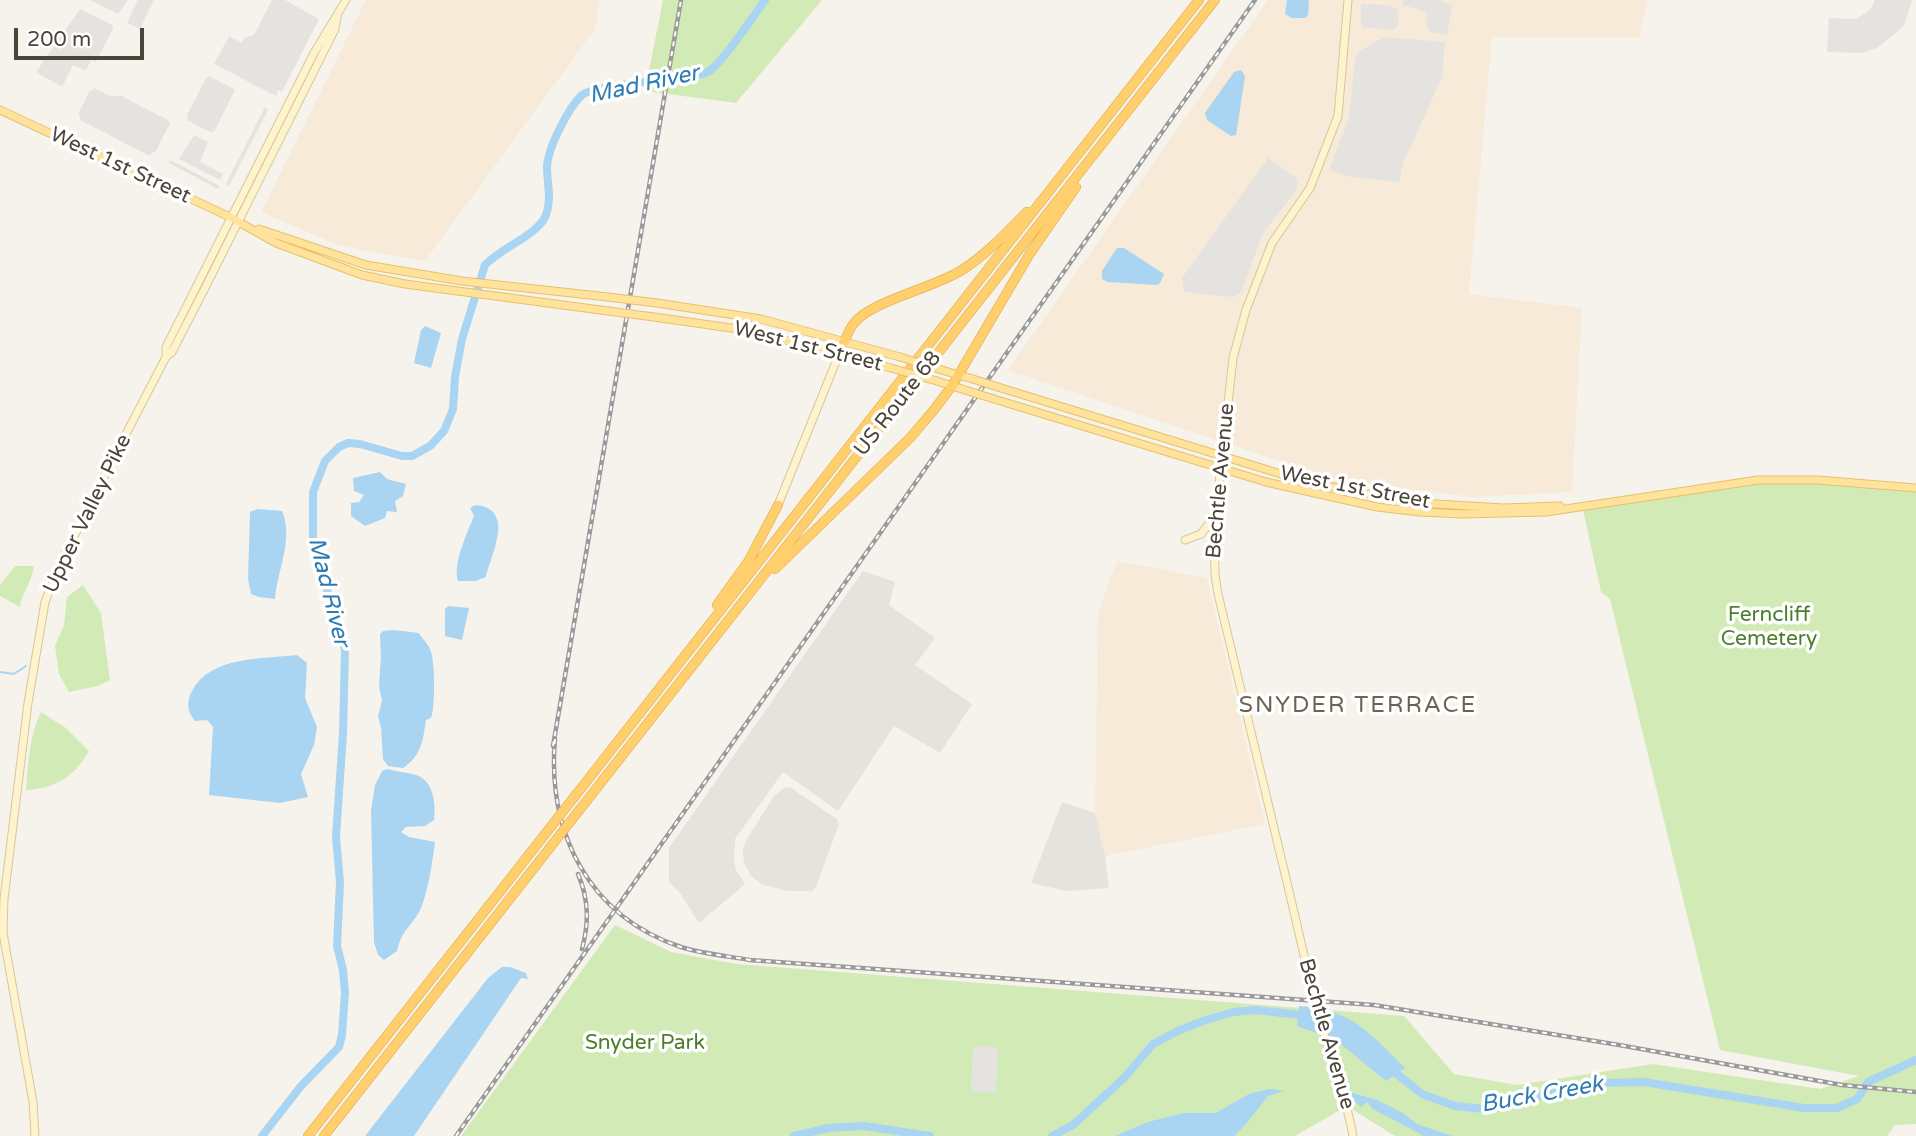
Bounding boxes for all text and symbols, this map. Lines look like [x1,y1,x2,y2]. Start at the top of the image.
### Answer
scale bar [18,14,147,58]
text: 200 m [27,27,91,52]
water label: Mad River [587,60,701,110]
street label: West 1st Street [46,122,194,210]
street label: West 1st Street [731,316,885,378]
street label: US Route 68 [849,346,947,462]
street label: Bechtle Avenue [1202,402,1240,560]
street label: Upper Valley Pike [39,430,137,598]
street label: West 1st Street [1278,461,1432,515]
water label: Mad River [301,535,355,649]
park label: Ferncliff Cemetery [1721,602,1817,652]
district label: SNYDER TERRACE [1240,692,1476,720]
street label: Bechtle Avenue [1292,956,1360,1112]
park label: Snyder Park [585,1030,705,1056]
water label: Buck Creek [1479,1071,1605,1119]

